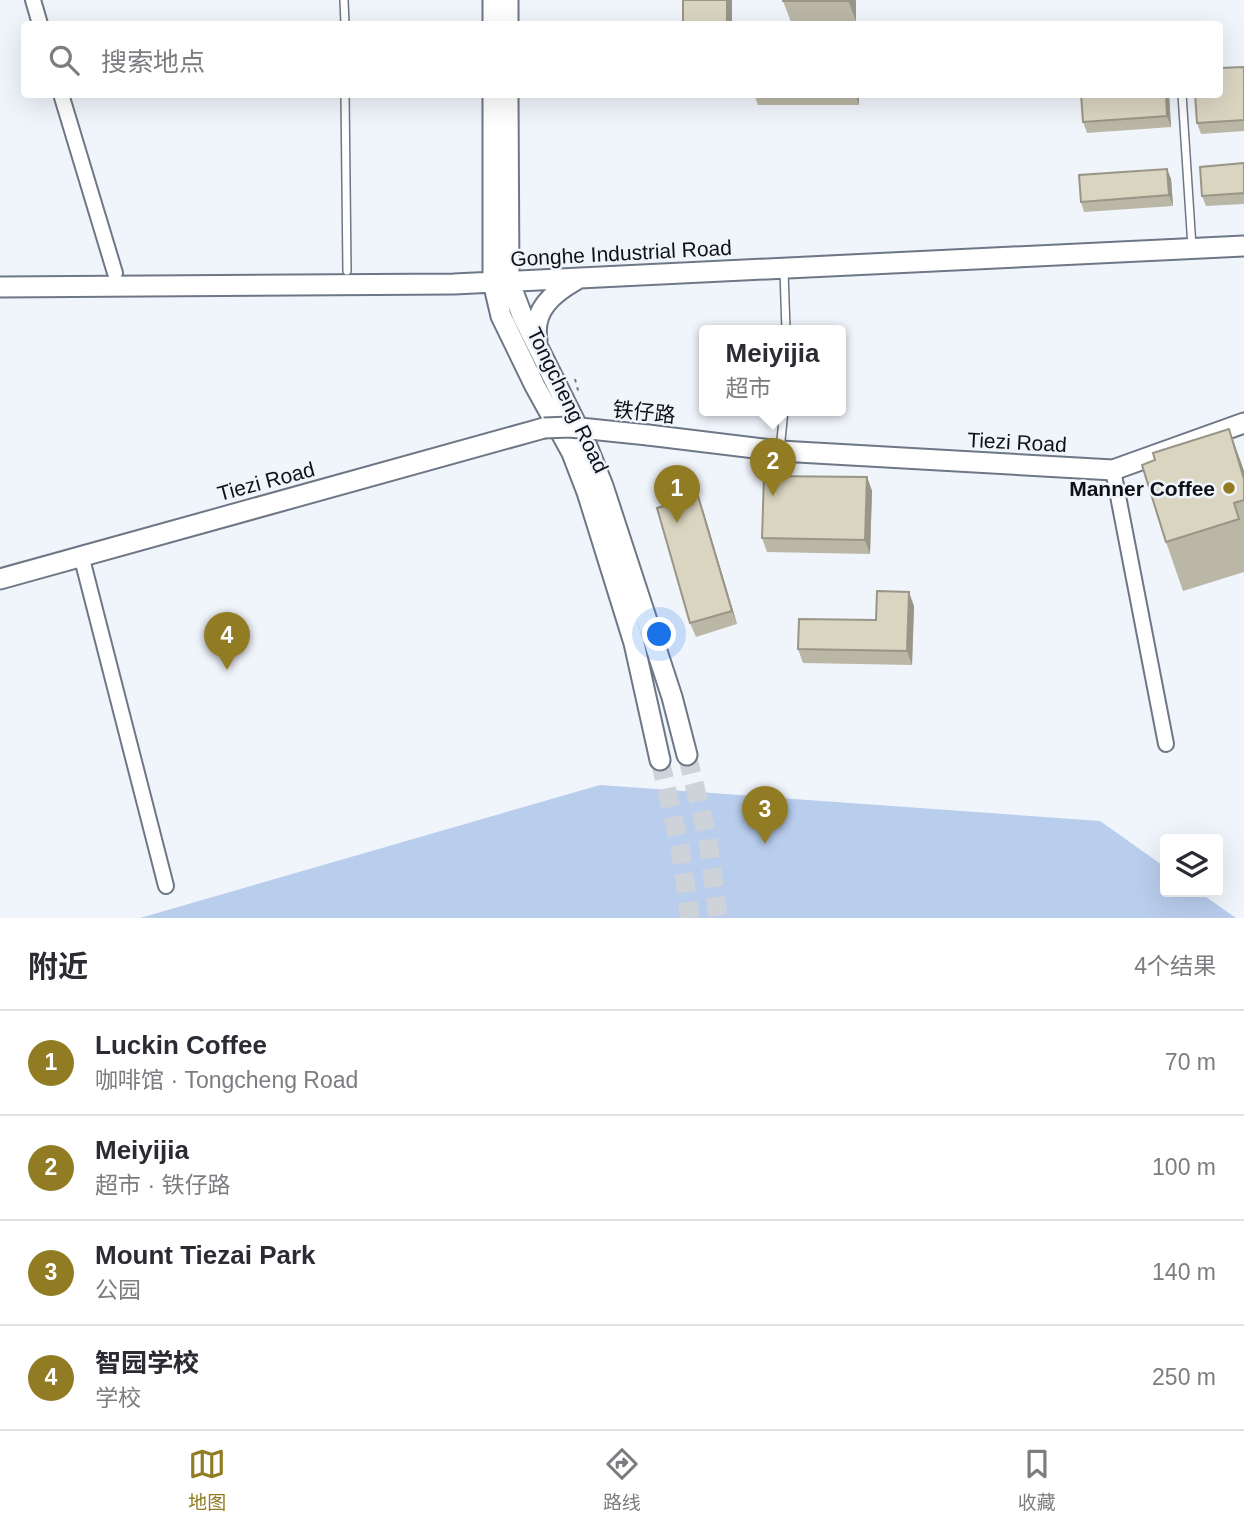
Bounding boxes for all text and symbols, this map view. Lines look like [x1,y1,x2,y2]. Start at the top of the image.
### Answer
search box [21,21,1223,98]
icon: search [45,41,83,79]
text: 搜索地点 [101,47,205,77]
street label: Gonghe Industrial Road [510,236,732,270]
street label: Tongcheng Road [523,324,613,476]
popup [699,325,846,416]
text: Meiyijia [726,338,819,368]
text: 超市 [726,375,772,401]
street label: 铁仔路 [611,397,677,427]
street label: Tiezi Road [967,428,1067,456]
pin: 2 [750,438,796,496]
street label: Tiezi Road [215,457,317,505]
pin: 1 [654,465,700,523]
place label: Manner Coffee [1069,477,1215,500]
marker: Manner Coffee [1221,480,1237,496]
pin: 4 [204,612,250,670]
your location [642,617,676,651]
pin: 3 [742,786,788,844]
map controls [1160,834,1223,897]
button: layers [1160,834,1223,897]
text: 附近 [28,950,88,983]
text: 4个结果 [1134,953,1216,979]
text: Luckin Coffee [95,1030,267,1060]
text: 1 [45,1049,57,1075]
text: 70 m [1165,1049,1216,1075]
text: 咖啡馆 · Tongcheng Road [95,1067,358,1093]
text: Meiyijia [95,1135,189,1165]
text: 2 [45,1154,57,1180]
text: 100 m [1152,1154,1216,1180]
text: 超市 · 铁仔路 [95,1172,230,1198]
text: Mount Tiezai Park [95,1240,316,1270]
text: 3 [45,1259,57,1285]
text: 140 m [1152,1259,1216,1285]
text: 公园 [95,1277,141,1303]
text: 智园学校 [95,1348,199,1378]
text: 4 [45,1364,57,1390]
text: 250 m [1152,1364,1216,1390]
text: 学校 [95,1385,141,1411]
tab: 地图 [188,1445,226,1514]
tab: 路线 [603,1445,641,1514]
tab: 收藏 [1018,1445,1056,1514]

